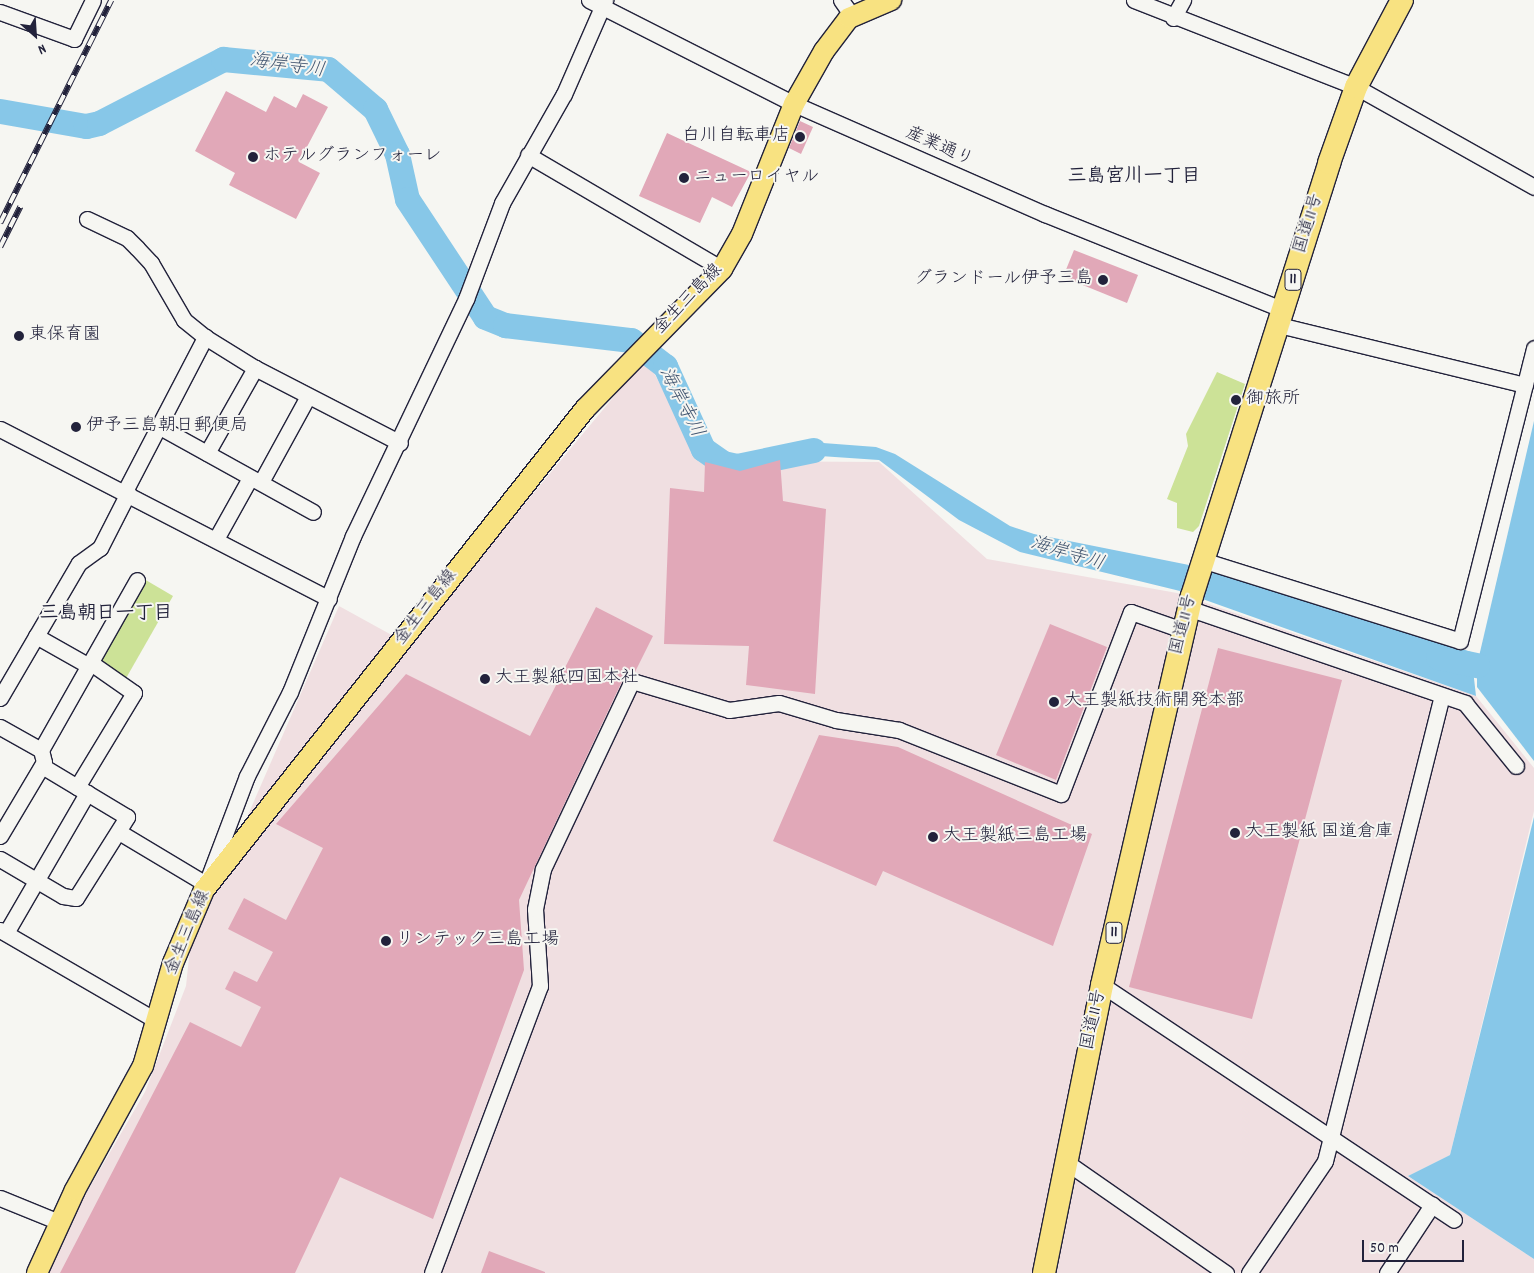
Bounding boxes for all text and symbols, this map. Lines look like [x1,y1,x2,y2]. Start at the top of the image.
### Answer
north arrow [10,10,60,60]
text: N [34,38,49,59]
water label: 海岸寺川 [248,50,326,84]
street label: 産業通り [902,123,976,173]
place label: 白川自転車店 [682,126,790,148]
marker: 白川自転車店 [794,131,806,143]
place label: ホテルグランフォーレ [263,146,443,168]
marker: ホテルグランフォーレ [247,151,259,163]
place label: ニューロイヤル [694,167,820,189]
district label: 三島宮川一丁目 [1068,167,1200,189]
marker: ニューロイヤル [678,172,690,184]
street label: 国道11号 [1291,191,1329,257]
street label: 金生三島線 [650,260,728,340]
road number: 11 [1284,266,1302,294]
place label: グランドール伊予三島 [913,269,1093,291]
marker: グランドール伊予三島 [1097,274,1109,286]
place label: 東保育園 [29,325,101,347]
marker: 東保育園 [13,330,25,342]
water label: 海岸寺川 [653,364,707,442]
place label: 御旅所 [1246,389,1300,411]
marker: 御旅所 [1230,394,1242,406]
place label: 伊予三島朝日郵便局 [86,416,248,438]
marker: 伊予三島朝日郵便局 [70,421,82,433]
water label: 海岸寺川 [1027,533,1107,577]
street label: 金生三島線 [391,566,463,650]
street label: 国道11号 [1167,592,1203,658]
district label: 三島朝日一丁目 [40,604,172,626]
place label: 大王製紙四国本社 [495,668,639,690]
marker: 大王製紙四国本社 [479,673,491,685]
place label: 大王製紙技術開発本部 [1064,691,1244,713]
marker: 大王製紙技術開発本部 [1048,696,1060,708]
place label: 大王製紙 国道倉庫 [1245,822,1393,844]
place label: 大王製紙三島工場 [943,826,1087,848]
marker: 大王製紙 国道倉庫 [1229,827,1241,839]
marker: 大王製紙三島工場 [927,831,939,843]
street label: 金生三島線 [161,887,217,979]
road number: 11 [1105,920,1123,946]
place label: リンテック三島工場 [396,930,558,952]
marker: リンテック三島工場 [380,935,392,947]
street label: 国道11号 [1078,987,1112,1053]
scale bar [1364,1230,1466,1262]
text: 50 m [1370,1238,1399,1260]

